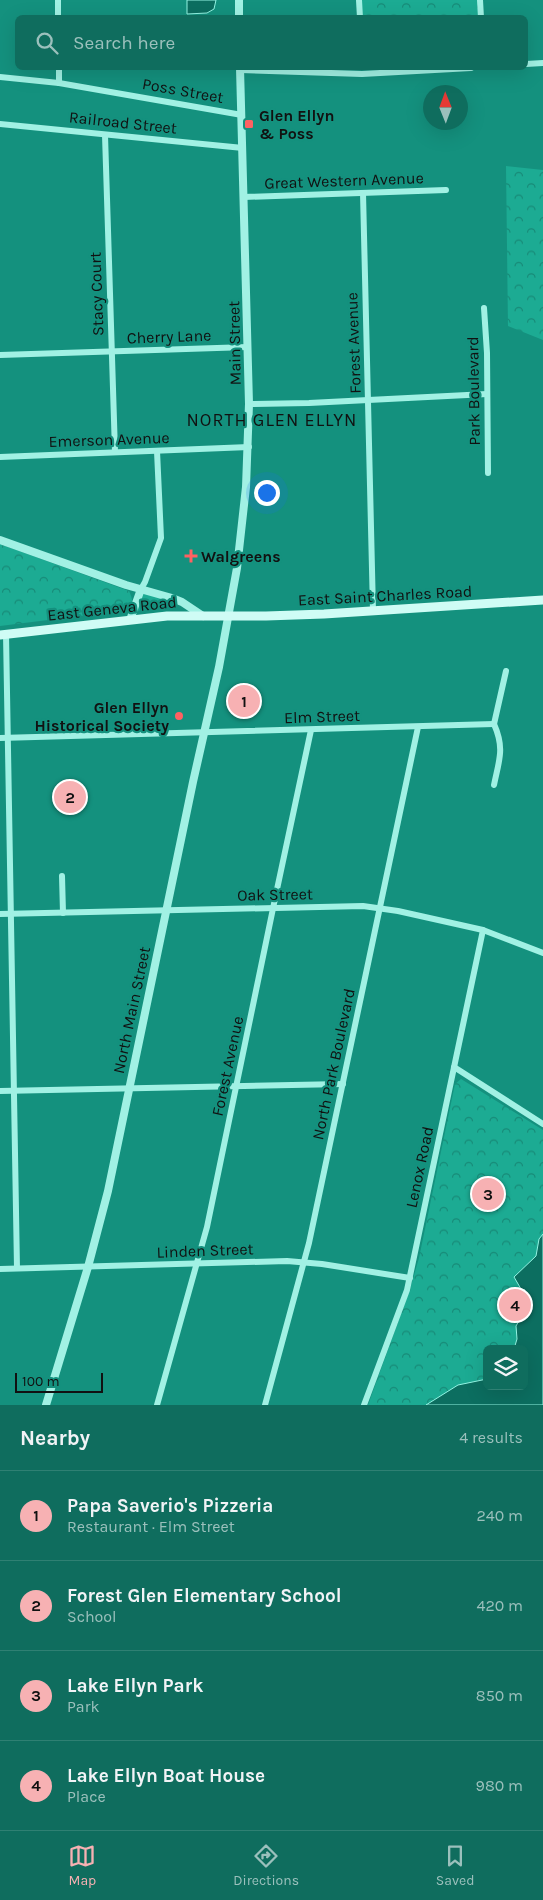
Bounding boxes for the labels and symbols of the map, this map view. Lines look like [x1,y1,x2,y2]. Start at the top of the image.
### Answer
street label: Poss Street [141,74,225,107]
north arrow [423,85,468,130]
place label: Glen Ellyn & Poss [259,106,334,143]
street label: Railroad Street [68,107,178,138]
marker: Glen Ellyn & Poss [243,118,255,130]
street label: Great Western Avenue [264,168,424,193]
street label: Stacy Court [86,252,107,336]
street label: Forest Avenue [342,292,365,394]
street label: Main Street [224,301,245,385]
street label: Cherry Lane [126,326,212,347]
street label: Park Boulevard [463,336,484,446]
district label: NORTH GLEN ELLYN [187,409,357,431]
street label: Emerson Avenue [48,428,170,451]
your location [254,480,280,506]
place label: Walgreens [201,547,281,566]
marker: Walgreens [185,550,197,562]
street label: East Saint Charles Road [297,581,473,610]
street label: East Geneva Road [46,592,178,625]
pin: 1 [228,682,260,720]
place label: Glen Ellyn Historical Society [35,698,169,735]
street label: Elm Street [284,706,360,727]
marker: Glen Ellyn Historical Society [173,710,185,722]
pin: 2 [54,778,86,816]
street label: Oak Street [237,884,313,905]
street label: North Main Street [109,945,154,1075]
street label: North Park Boulevard [308,987,359,1142]
street label: Forest Avenue [208,1014,247,1118]
street label: Lenox Road [402,1125,437,1210]
pin: 3 [472,1175,504,1213]
street label: Linden Street [156,1239,254,1262]
pin: 4 [499,1286,531,1324]
scale bar [15,1370,102,1393]

